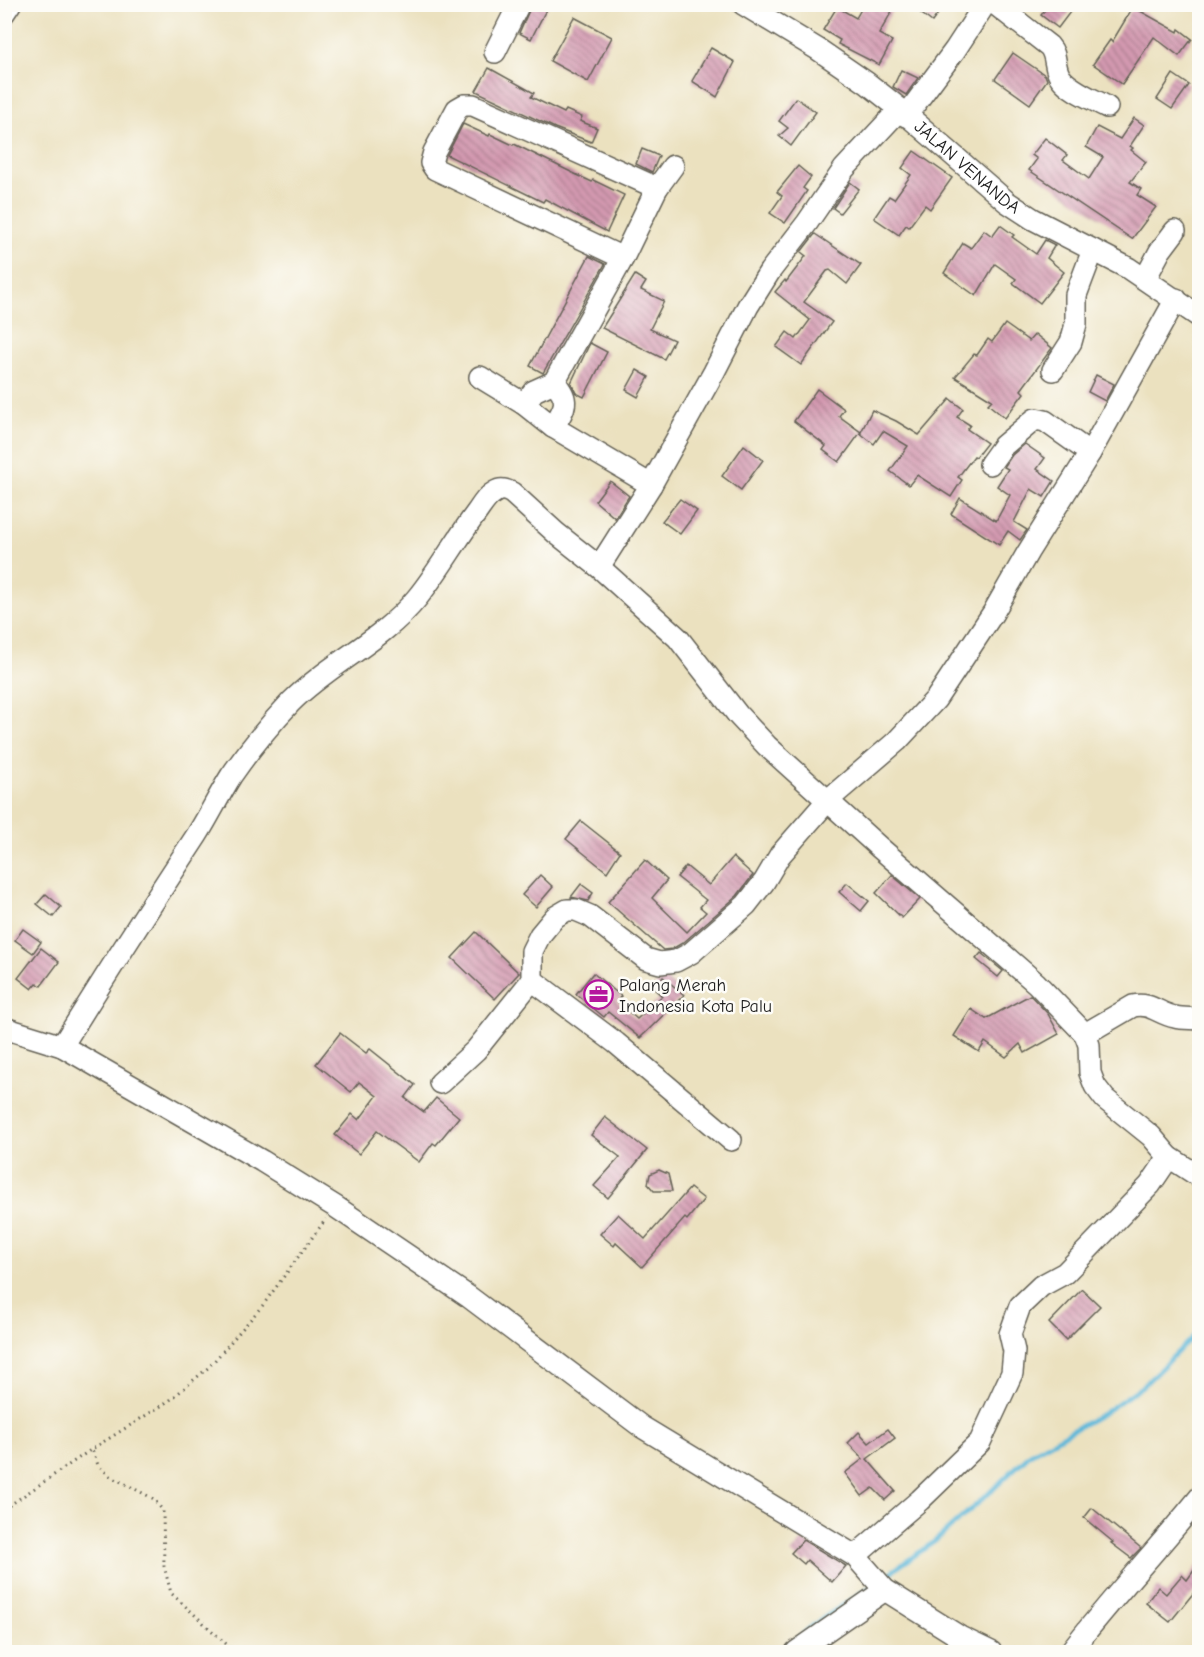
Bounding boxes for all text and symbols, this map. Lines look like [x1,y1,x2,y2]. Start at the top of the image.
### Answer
street label: JALAN VENANDA [910,116,1024,219]
place label: Palang Merah Indonesia Kota Palu [619,975,772,1017]
office icon: Palang Merah Indonesia Kota Palu [582,979,614,1011]

